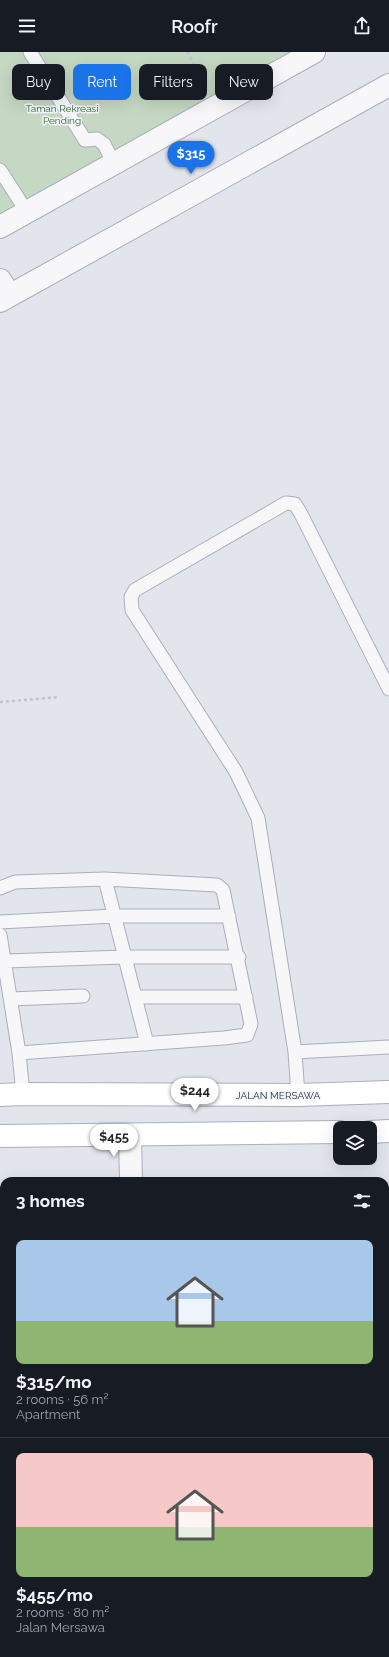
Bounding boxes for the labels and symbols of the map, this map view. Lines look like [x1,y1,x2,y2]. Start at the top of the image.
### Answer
park label: Taman Rekreasi Pending [26,103,98,126]
pin: $315 [167,141,215,175]
pin: $244 [171,1078,219,1112]
street label: JALAN MERSAWA [236,1090,320,1101]
pin: $455 [90,1124,138,1158]

